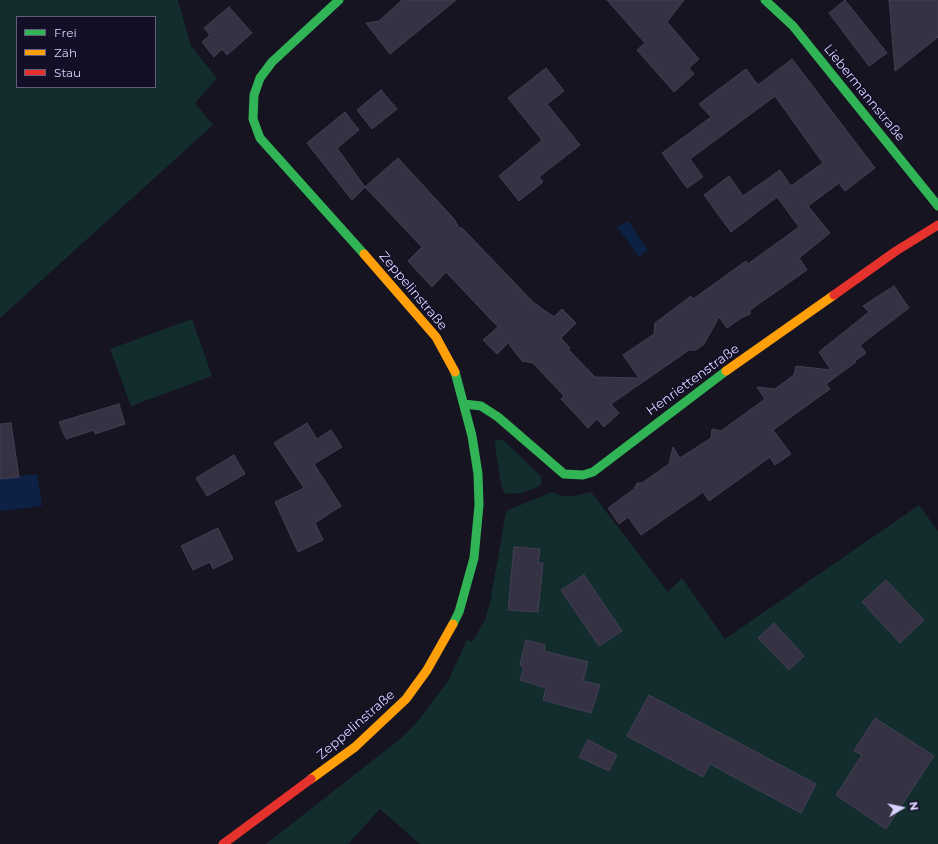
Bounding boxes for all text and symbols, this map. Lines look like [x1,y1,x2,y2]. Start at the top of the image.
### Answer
legend [16,16,156,88]
text: Frei [54,25,77,40]
street label: Liebermannstraße [820,41,908,145]
text: Zäh [54,45,77,60]
text: Stau [54,65,81,80]
street label: Zeppelinstraße [376,248,450,334]
street label: Henriettenstraße [644,341,742,419]
street label: Zeppelinstraße [314,687,398,763]
north arrow [882,788,922,828]
text: N [906,801,921,812]

